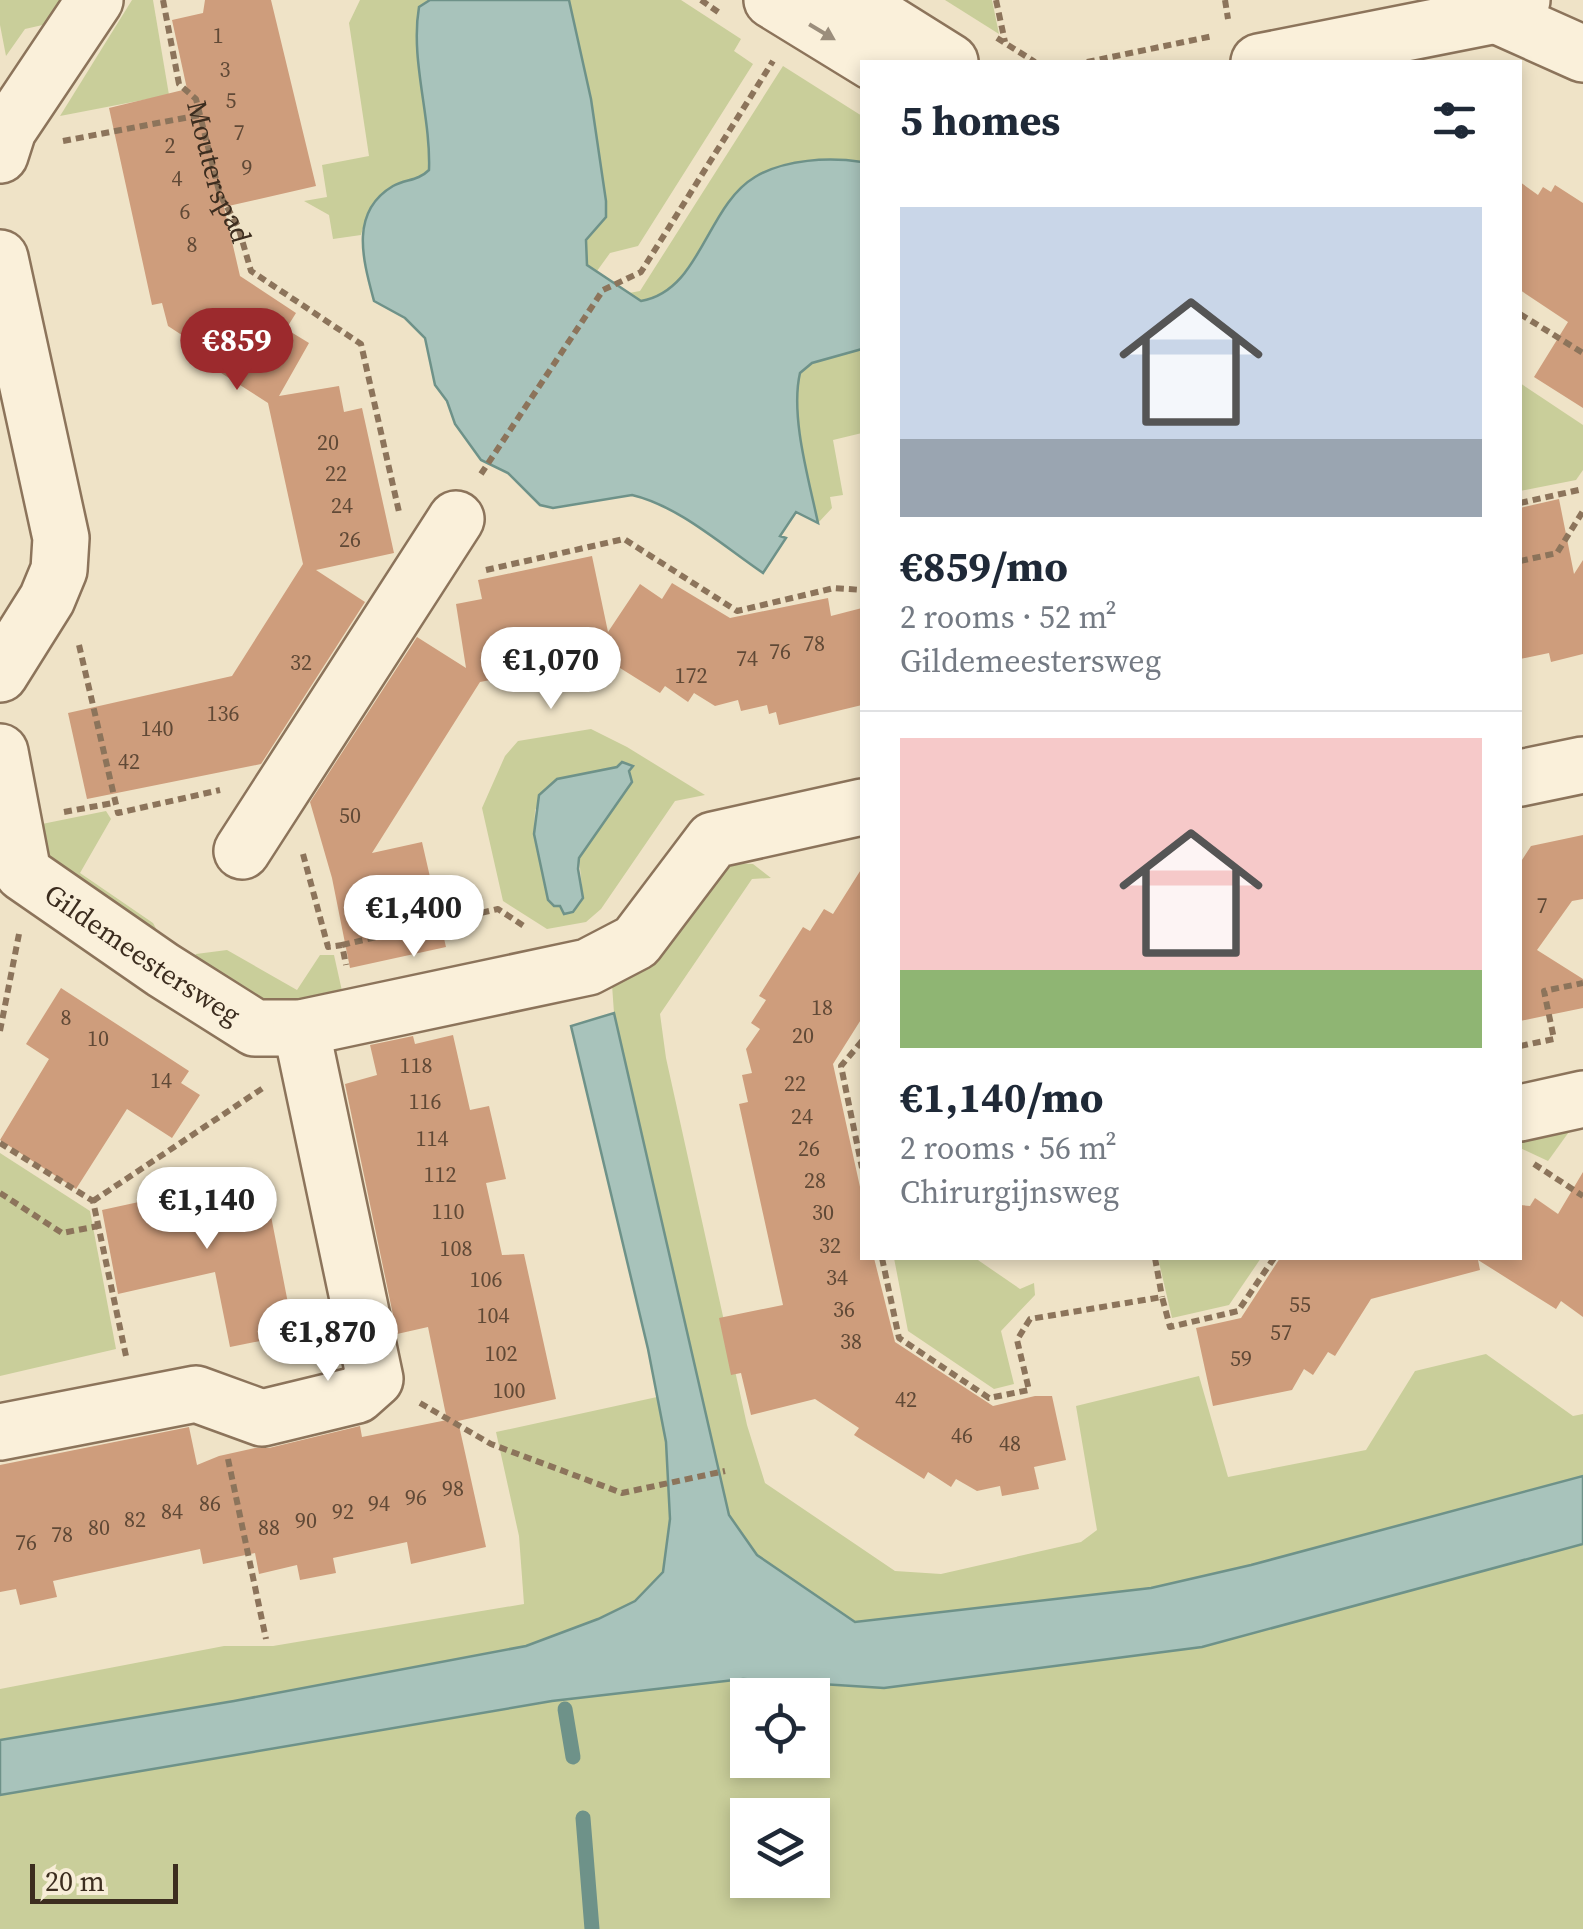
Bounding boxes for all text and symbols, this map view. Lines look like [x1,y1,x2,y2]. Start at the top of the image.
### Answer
house number: 1 [212,20,224,50]
one-way arrow [808,23,836,40]
house number: 3 [219,54,231,84]
house number: 5 [225,85,237,115]
text: 5 homes [900,91,1060,149]
icon: filters [1427,93,1482,148]
street label: Mouterspad [178,96,261,247]
house number: 7 [233,117,245,147]
house number: 2 [164,130,176,160]
house number: 9 [241,152,253,182]
house number: 4 [171,163,183,193]
house number: 6 [179,196,191,226]
house number: 8 [186,229,198,259]
icon: home [1101,272,1281,452]
pin: €859 [178,308,296,393]
text: €859 [202,318,272,362]
house number: 20 [317,427,339,457]
house number: 22 [325,458,347,488]
house number: 24 [331,490,353,520]
house number: 26 [339,524,361,554]
text: €859/mo [900,537,1068,595]
text: 2 rooms · 52 m² [900,595,1117,639]
pin: €1,070 [470,627,632,712]
house number: 78 [803,628,825,658]
house number: 76 [769,636,791,666]
text: €1,070 [503,637,599,681]
text: Gildemeestersweg [900,639,1161,683]
house number: 74 [736,643,758,673]
house number: 32 [290,647,312,677]
house number: 172 [674,660,708,690]
house number: 136 [206,698,240,728]
house number: 140 [140,713,174,743]
house number: 42 [118,746,140,776]
house number: 50 [339,800,361,830]
icon: home [1101,803,1281,983]
street label: Gildemeestersweg [37,875,248,1033]
pin: €1,400 [333,875,495,960]
text: €1,400 [366,885,462,929]
house number: 7 [1536,890,1548,920]
house number: 18 [811,992,833,1022]
house number: 8 [60,1002,72,1032]
house number: 20 [792,1020,814,1050]
house number: 10 [87,1023,109,1053]
house number: 118 [399,1050,433,1080]
house number: 14 [150,1065,172,1095]
house number: 22 [784,1068,806,1098]
text: €1,140/mo [900,1068,1103,1126]
house number: 116 [408,1086,442,1116]
house number: 24 [791,1101,813,1131]
house number: 114 [415,1123,449,1153]
text: 2 rooms · 56 m² [900,1126,1117,1170]
house number: 26 [798,1133,820,1163]
house number: 112 [423,1159,457,1189]
house number: 28 [804,1165,826,1195]
pin: €1,140 [126,1167,288,1252]
text: Chirurgijnsweg [900,1170,1119,1214]
text: €1,140 [159,1177,255,1221]
house number: 110 [431,1196,465,1226]
house number: 30 [812,1197,834,1227]
house number: 32 [819,1230,841,1260]
house number: 108 [439,1233,473,1263]
house number: 34 [826,1262,848,1292]
house number: 106 [469,1264,503,1294]
house number: 55 [1289,1289,1311,1319]
house number: 36 [833,1294,855,1324]
pin: €1,870 [247,1299,409,1384]
house number: 104 [476,1300,510,1330]
text: €1,870 [280,1309,376,1353]
house number: 57 [1270,1317,1292,1347]
house number: 38 [840,1326,862,1356]
house number: 102 [484,1338,518,1368]
house number: 59 [1230,1343,1252,1373]
house number: 100 [492,1375,526,1405]
house number: 42 [895,1384,917,1414]
house number: 46 [951,1420,973,1450]
house number: 48 [999,1428,1021,1458]
house number: 98 [442,1473,464,1503]
house number: 96 [405,1482,427,1512]
house number: 86 [199,1488,221,1518]
house number: 94 [368,1488,390,1518]
house number: 84 [161,1496,183,1526]
house number: 92 [332,1496,354,1526]
house number: 82 [124,1504,146,1534]
house number: 90 [295,1505,317,1535]
house number: 80 [88,1512,110,1542]
house number: 88 [258,1512,280,1542]
house number: 78 [51,1519,73,1549]
house number: 76 [15,1527,37,1557]
map controls [730,1678,830,1898]
button: locate [730,1678,830,1778]
button: layers [730,1798,830,1898]
scale bar [30,1859,178,1904]
text: 20 m [45,1862,105,1900]

